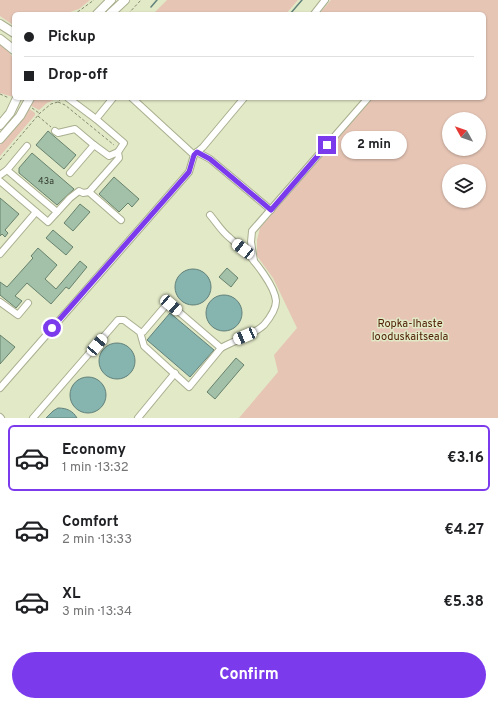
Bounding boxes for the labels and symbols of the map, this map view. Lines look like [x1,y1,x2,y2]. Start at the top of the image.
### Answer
north arrow [442,112,486,156]
callout: 2 min [341,131,407,159]
route end [318,136,336,154]
house number: 43a [38,176,54,187]
car [230,237,256,261]
car [158,293,184,317]
park label: Ropka-Ihaste looduskaitseala [372,317,449,344]
route start [43,319,61,337]
car [232,326,258,346]
car [85,332,109,358]

